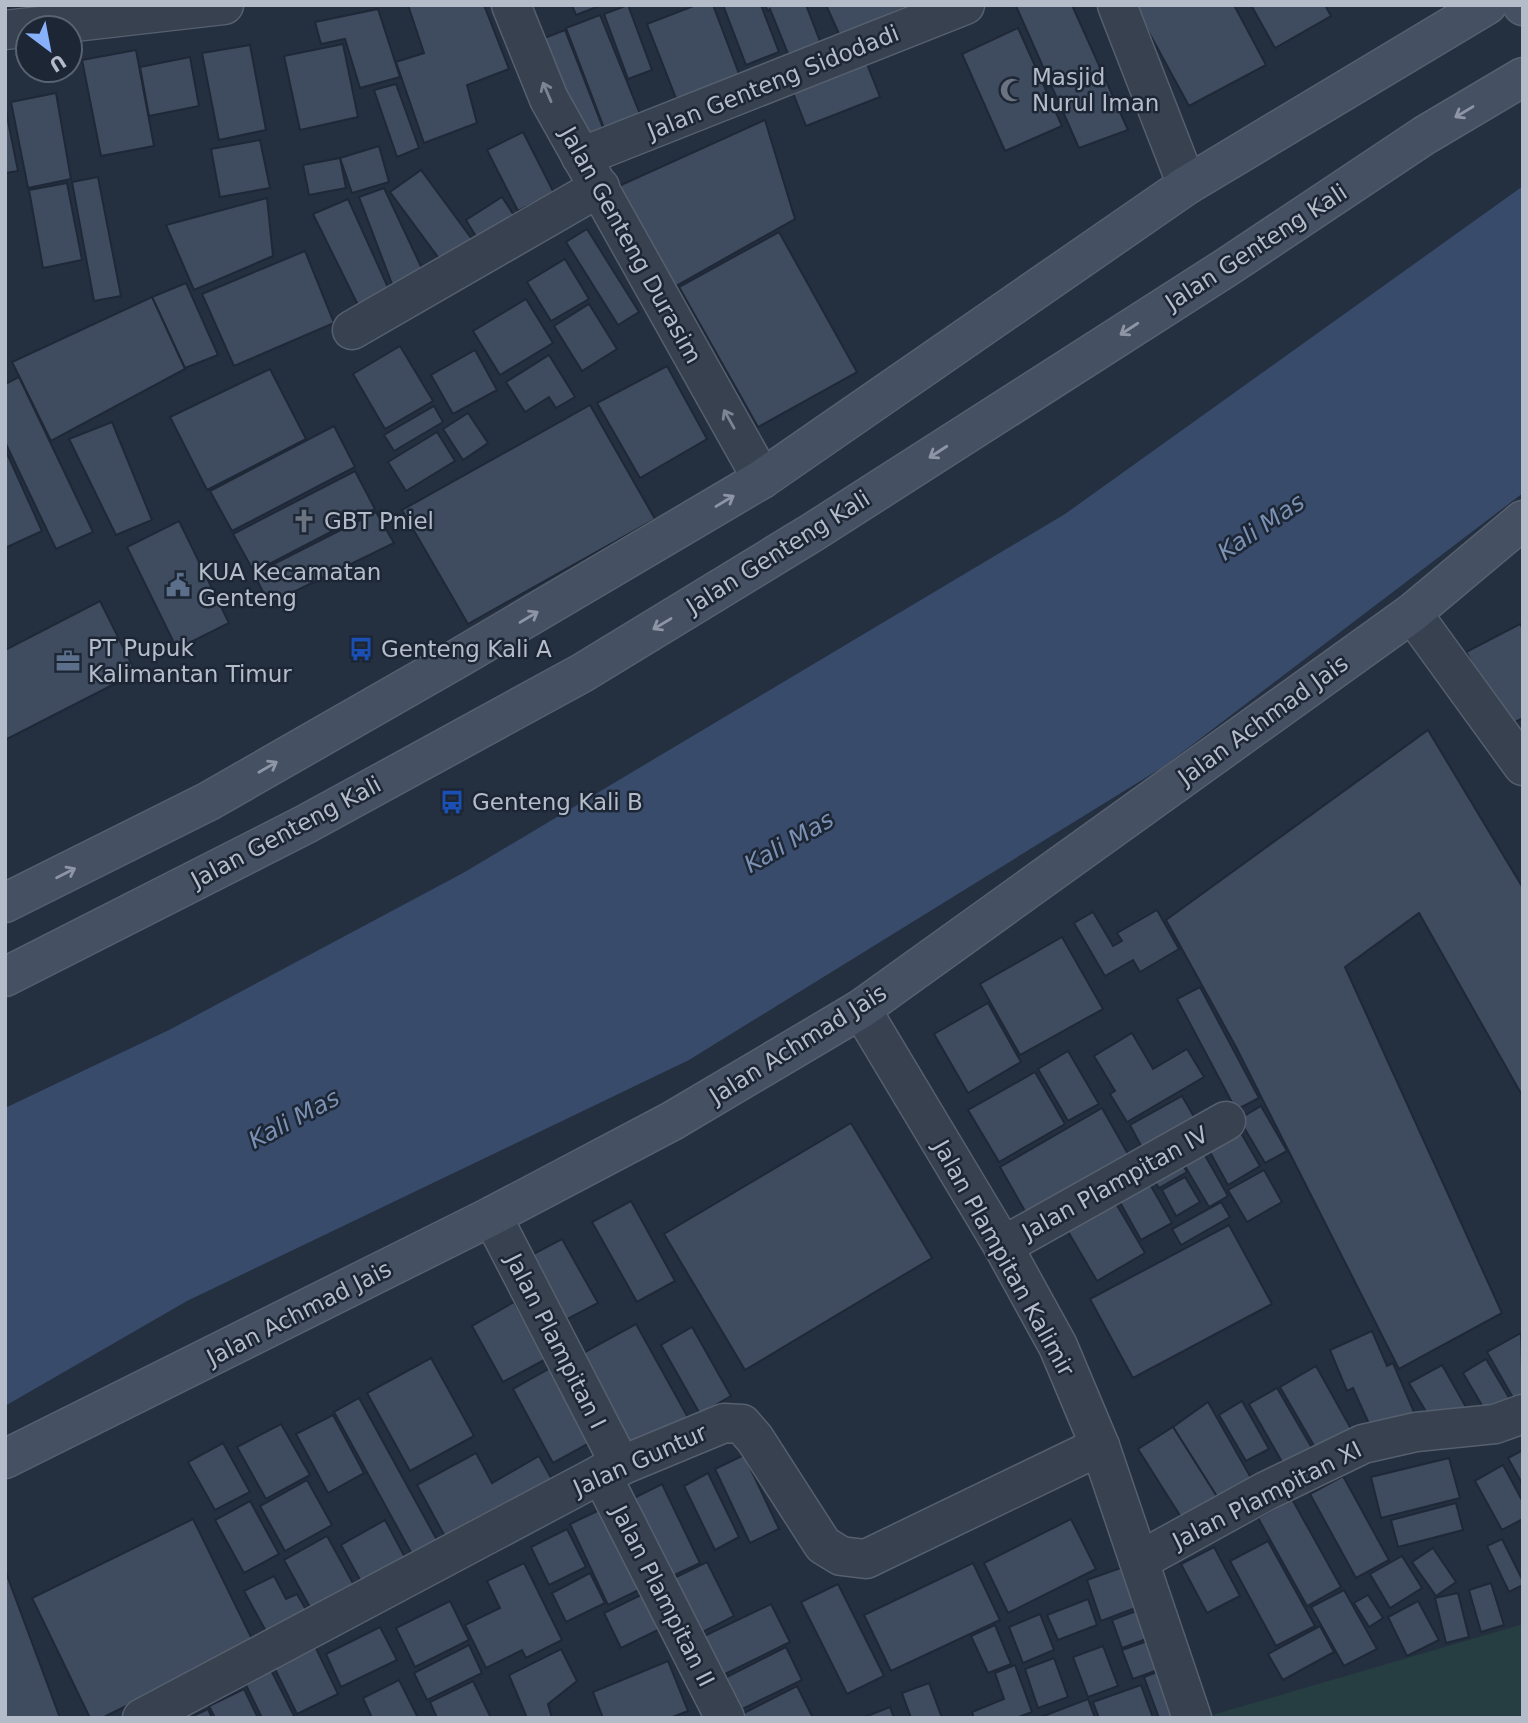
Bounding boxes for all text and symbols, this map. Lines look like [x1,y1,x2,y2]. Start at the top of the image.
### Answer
north arrow [14,14,84,84]
street label: Jalan Genteng Sidodadi [642,20,902,145]
text: U [46,50,70,77]
place label: Masjid Nurul Iman [1032,64,1159,116]
mosque icon: Masjid Nurul Iman [998,76,1026,104]
one-way arrow [540,82,553,103]
one-way arrow [1455,105,1475,119]
street label: Jalan Genteng Durasim [554,121,707,368]
street label: Jalan Genteng Kali [1159,179,1352,316]
one-way arrow [1120,323,1140,337]
one-way arrow [722,409,735,430]
one-way arrow [928,445,948,459]
street label: Jalan Genteng Kali [680,485,874,620]
water label: Kali Mas [1212,488,1310,566]
one-way arrow [714,494,734,508]
church icon: GBT Pniel [290,507,318,535]
place label: GBT Pniel [324,508,434,534]
place label: KUA Kecamatan Genteng [198,559,381,611]
public building icon: KUA Kecamatan Genteng [164,571,192,599]
one-way arrow [518,610,538,624]
one-way arrow [652,618,672,632]
place label: PT Pupuk Kalimantan Timur [88,635,292,687]
bus stop icon: Genteng Kali A [347,635,375,663]
place label: Genteng Kali A [381,636,552,662]
office icon: PT Pupuk Kalimantan Timur [54,647,82,675]
street label: Jalan Achmad Jais [1171,650,1353,791]
one-way arrow [257,760,278,773]
street label: Jalan Genteng Kali [185,771,385,894]
bus stop icon: Genteng Kali B [438,788,466,816]
place label: Genteng Kali B [472,789,643,815]
water label: Kali Mas [739,805,839,879]
one-way arrow [55,865,76,879]
street label: Jalan Achmad Jais [703,979,891,1110]
water label: Kali Mas [244,1084,344,1154]
street label: Jalan Plampitan IV [1016,1121,1213,1246]
street label: Jalan Plampitan Kalimir [927,1134,1080,1381]
street label: Jalan Plampitan I [500,1247,611,1433]
street label: Jalan Achmad Jais [201,1255,396,1372]
street label: Jalan Guntur [567,1419,711,1502]
street label: Jalan Plampitan XI [1166,1436,1366,1555]
street label: Jalan Plampitan II [605,1499,720,1691]

